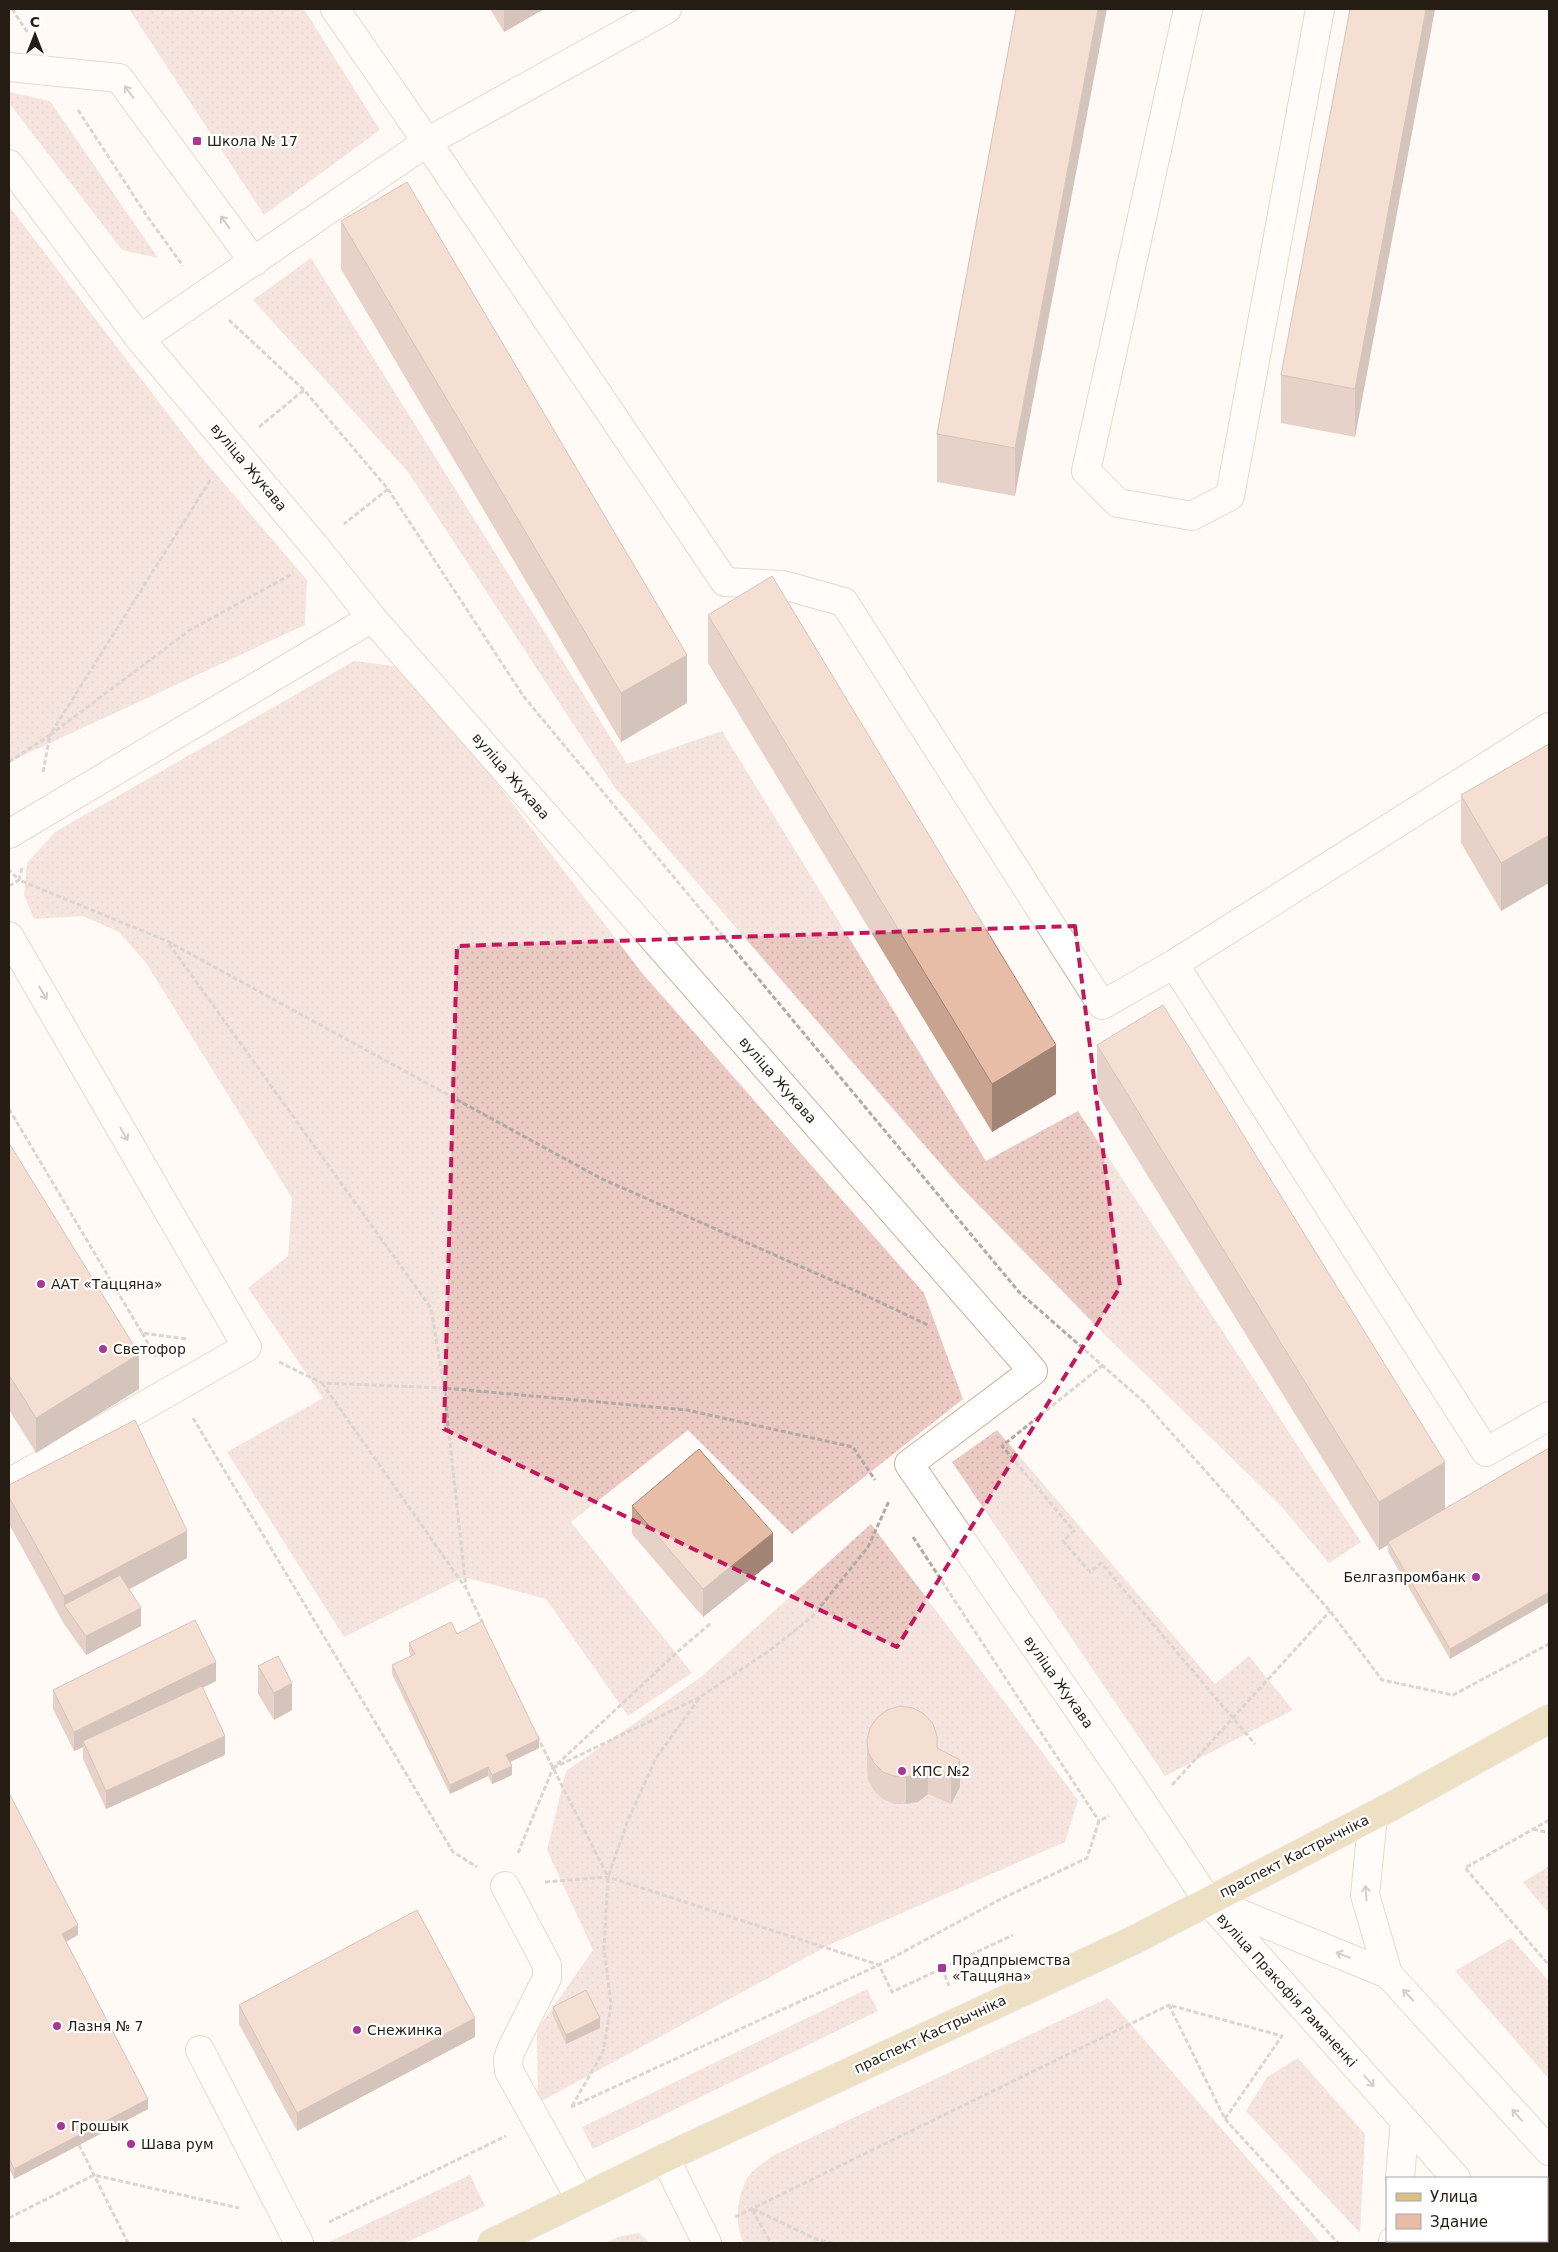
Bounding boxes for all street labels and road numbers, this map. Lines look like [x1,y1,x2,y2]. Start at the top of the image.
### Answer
street label: вуліца Жукава [208,420,290,514]
street label: вуліца Жукава [469,730,553,822]
street label: вуліца Жукава [736,1034,820,1126]
street label: вуліца Жукава [1021,1633,1097,1731]
street label: праспект Кастрычніка [1216,1811,1372,1901]
street label: вуліца Пракофія Раманенкі [1214,1910,1360,2070]
street label: праспект Кастрычніка [851,1992,1009,2076]

